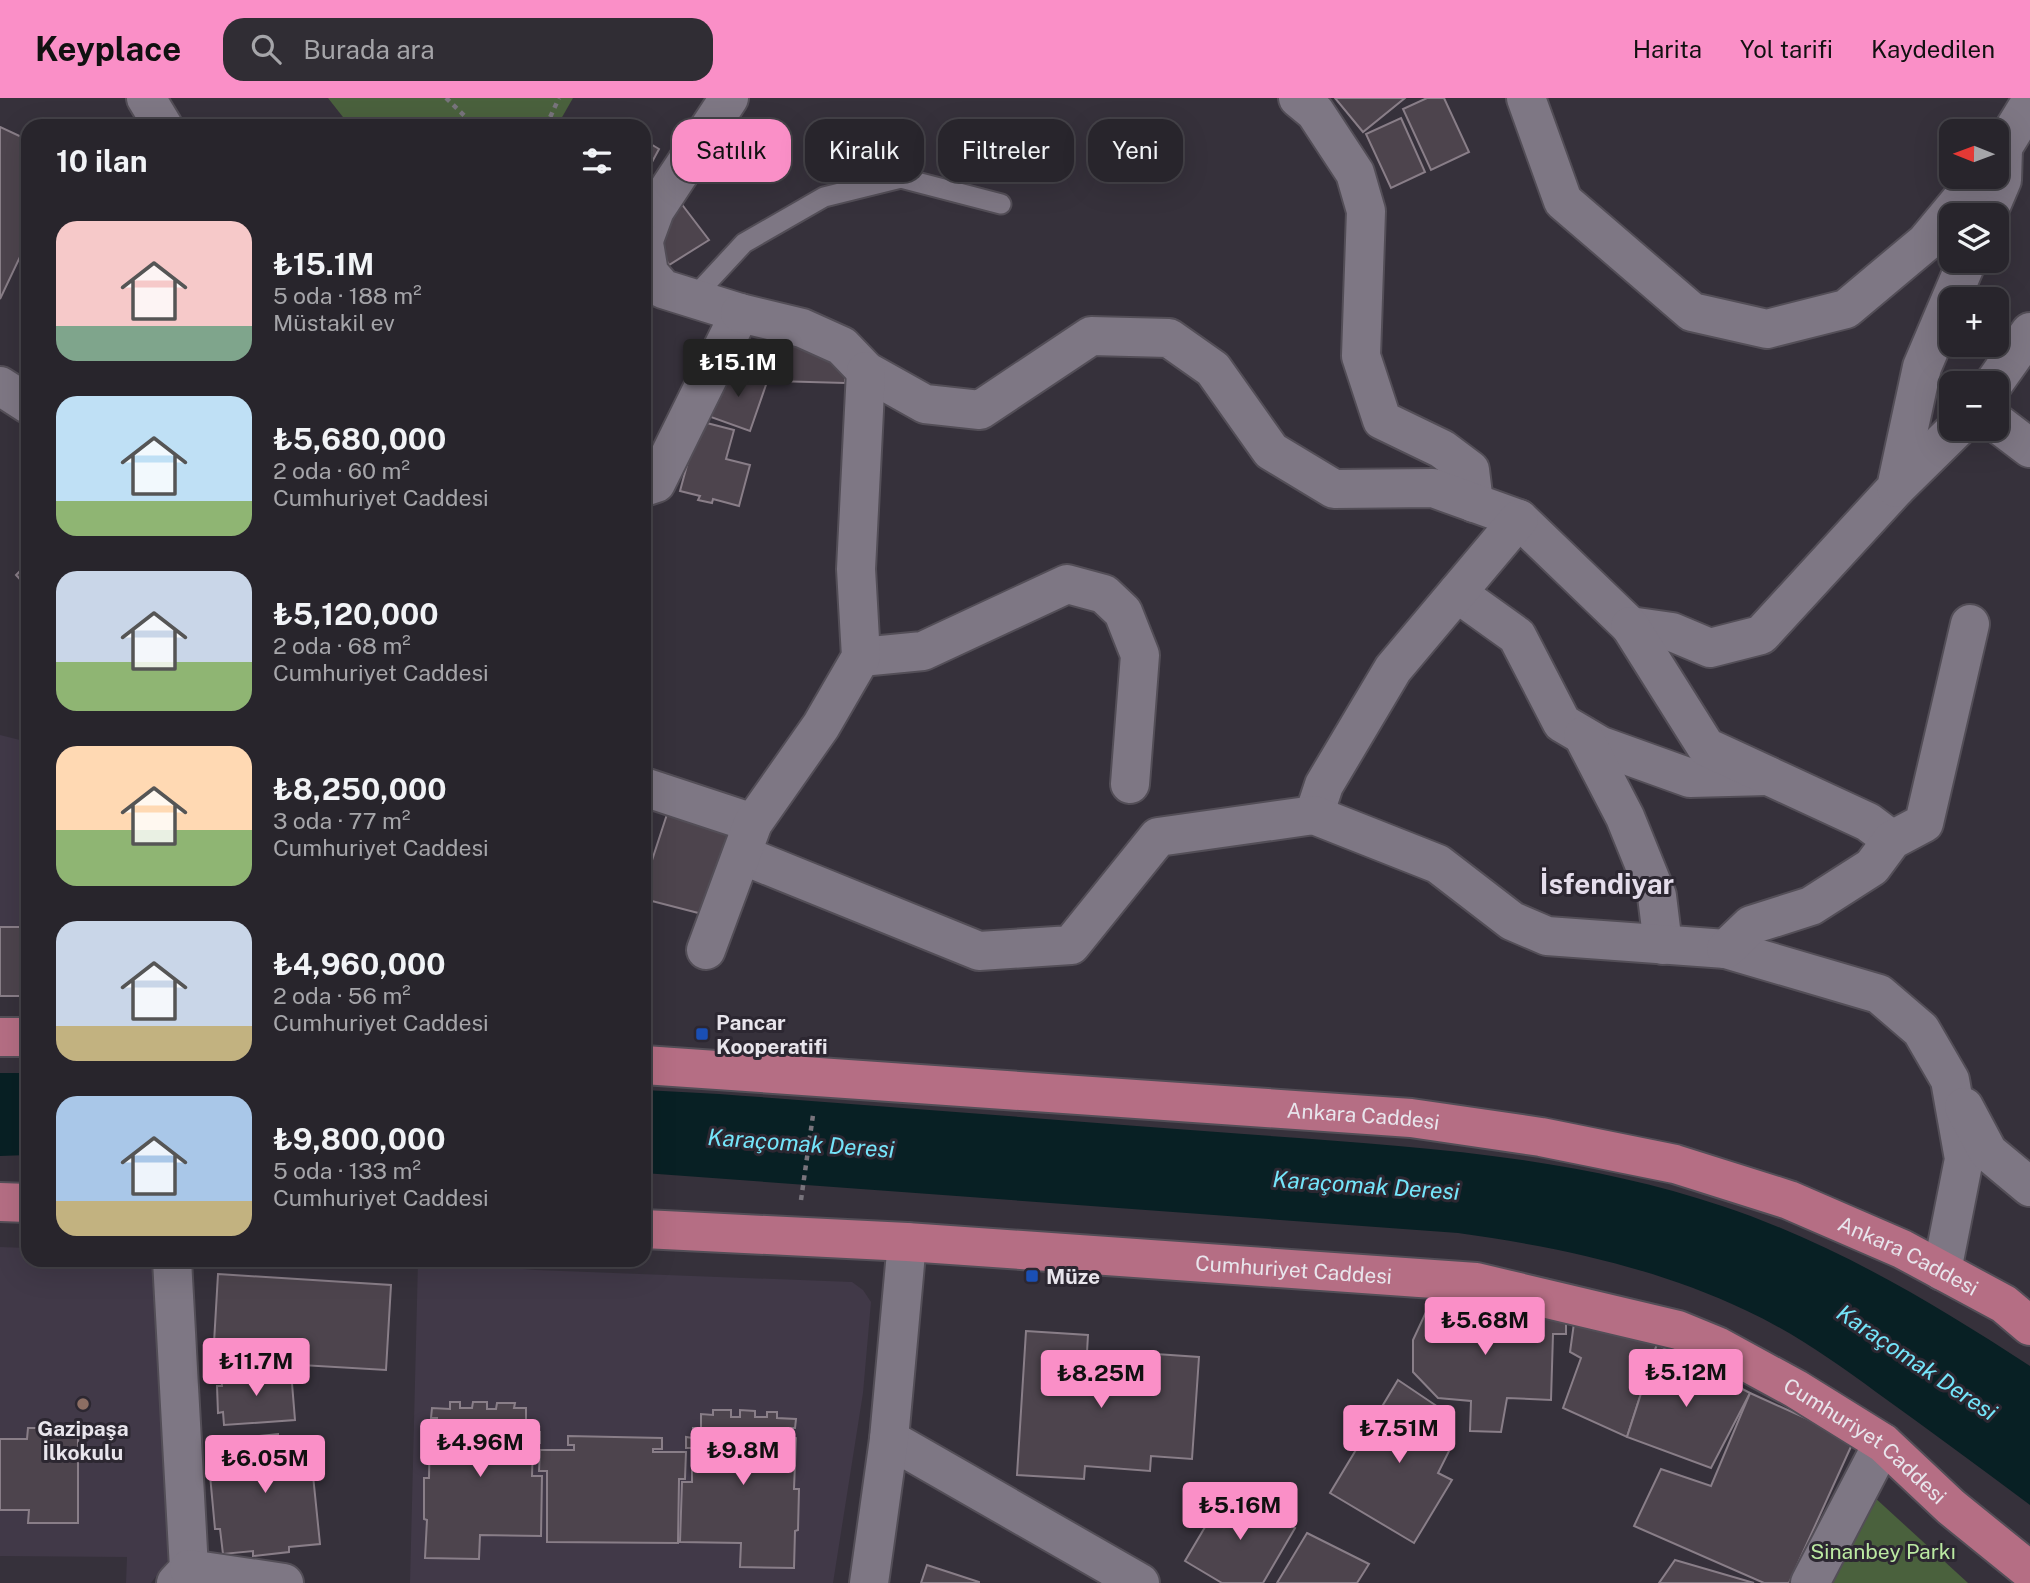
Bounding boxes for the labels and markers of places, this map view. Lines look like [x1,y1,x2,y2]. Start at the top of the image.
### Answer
pin: ₺15.1M [681,340,795,399]
place label: Pancar Kooperatifi [716,1010,828,1059]
marker: Pancar Kooperatifi [694,1026,710,1042]
place label: Müze [1046,1264,1100,1289]
marker: Müze [1024,1268,1040,1284]
pin: ₺5.68M [1428,1298,1542,1357]
pin: ₺11.7M [199,1338,313,1398]
pin: ₺8.25M [1044,1350,1158,1410]
pin: ₺5.12M [1629,1350,1743,1409]
marker: Gazipaşa İlkokulu [75,1396,91,1412]
pin: ₺7.51M [1342,1406,1456,1465]
place label: Gazipaşa İlkokulu [37,1416,129,1465]
pin: ₺4.96M [423,1420,537,1479]
pin: ₺9.8M [694,1428,792,1487]
pin: ₺6.05M [208,1436,322,1495]
pin: ₺5.16M [1183,1482,1297,1542]

